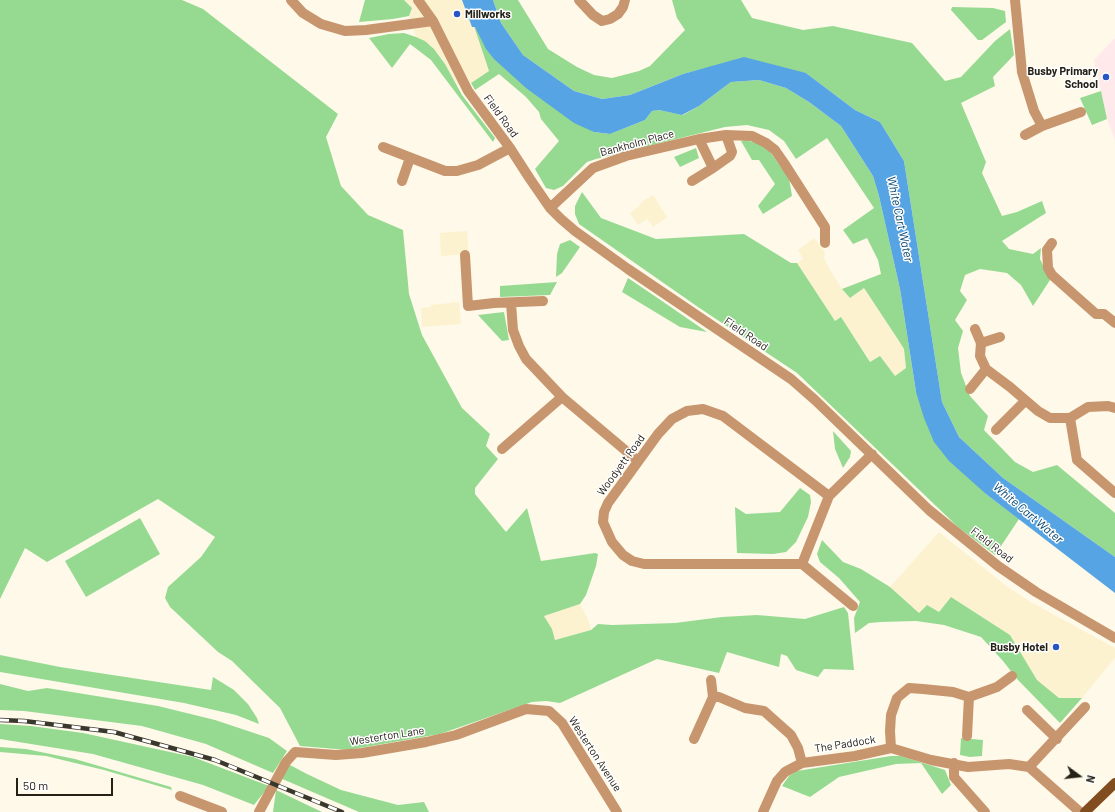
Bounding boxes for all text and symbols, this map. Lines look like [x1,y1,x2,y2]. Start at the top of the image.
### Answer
place label: Millworks [465,7,511,21]
marker: Millworks [452,9,462,19]
place label: Busby Primary School [1028,64,1098,90]
marker: Busby Primary School [1101,72,1111,82]
street label: Field Road [481,92,521,140]
street label: Bankholm Place [599,127,675,159]
water label: White Cart Water [884,175,916,263]
street label: Field Road [722,315,770,353]
street label: Woodyett Road [594,432,648,498]
water label: White Cart Water [990,480,1066,546]
street label: Field Road [968,524,1016,566]
place label: Busby Hotel [990,640,1048,654]
marker: Busby Hotel [1051,642,1061,652]
street label: Westerton Avenue [566,714,624,794]
street label: Westerton Lane [349,724,425,748]
street label: The Paddock [814,733,876,755]
north arrow [1059,756,1099,796]
scale bar [18,770,115,796]
text: N [1084,774,1098,784]
text: 50 m [23,778,48,792]

